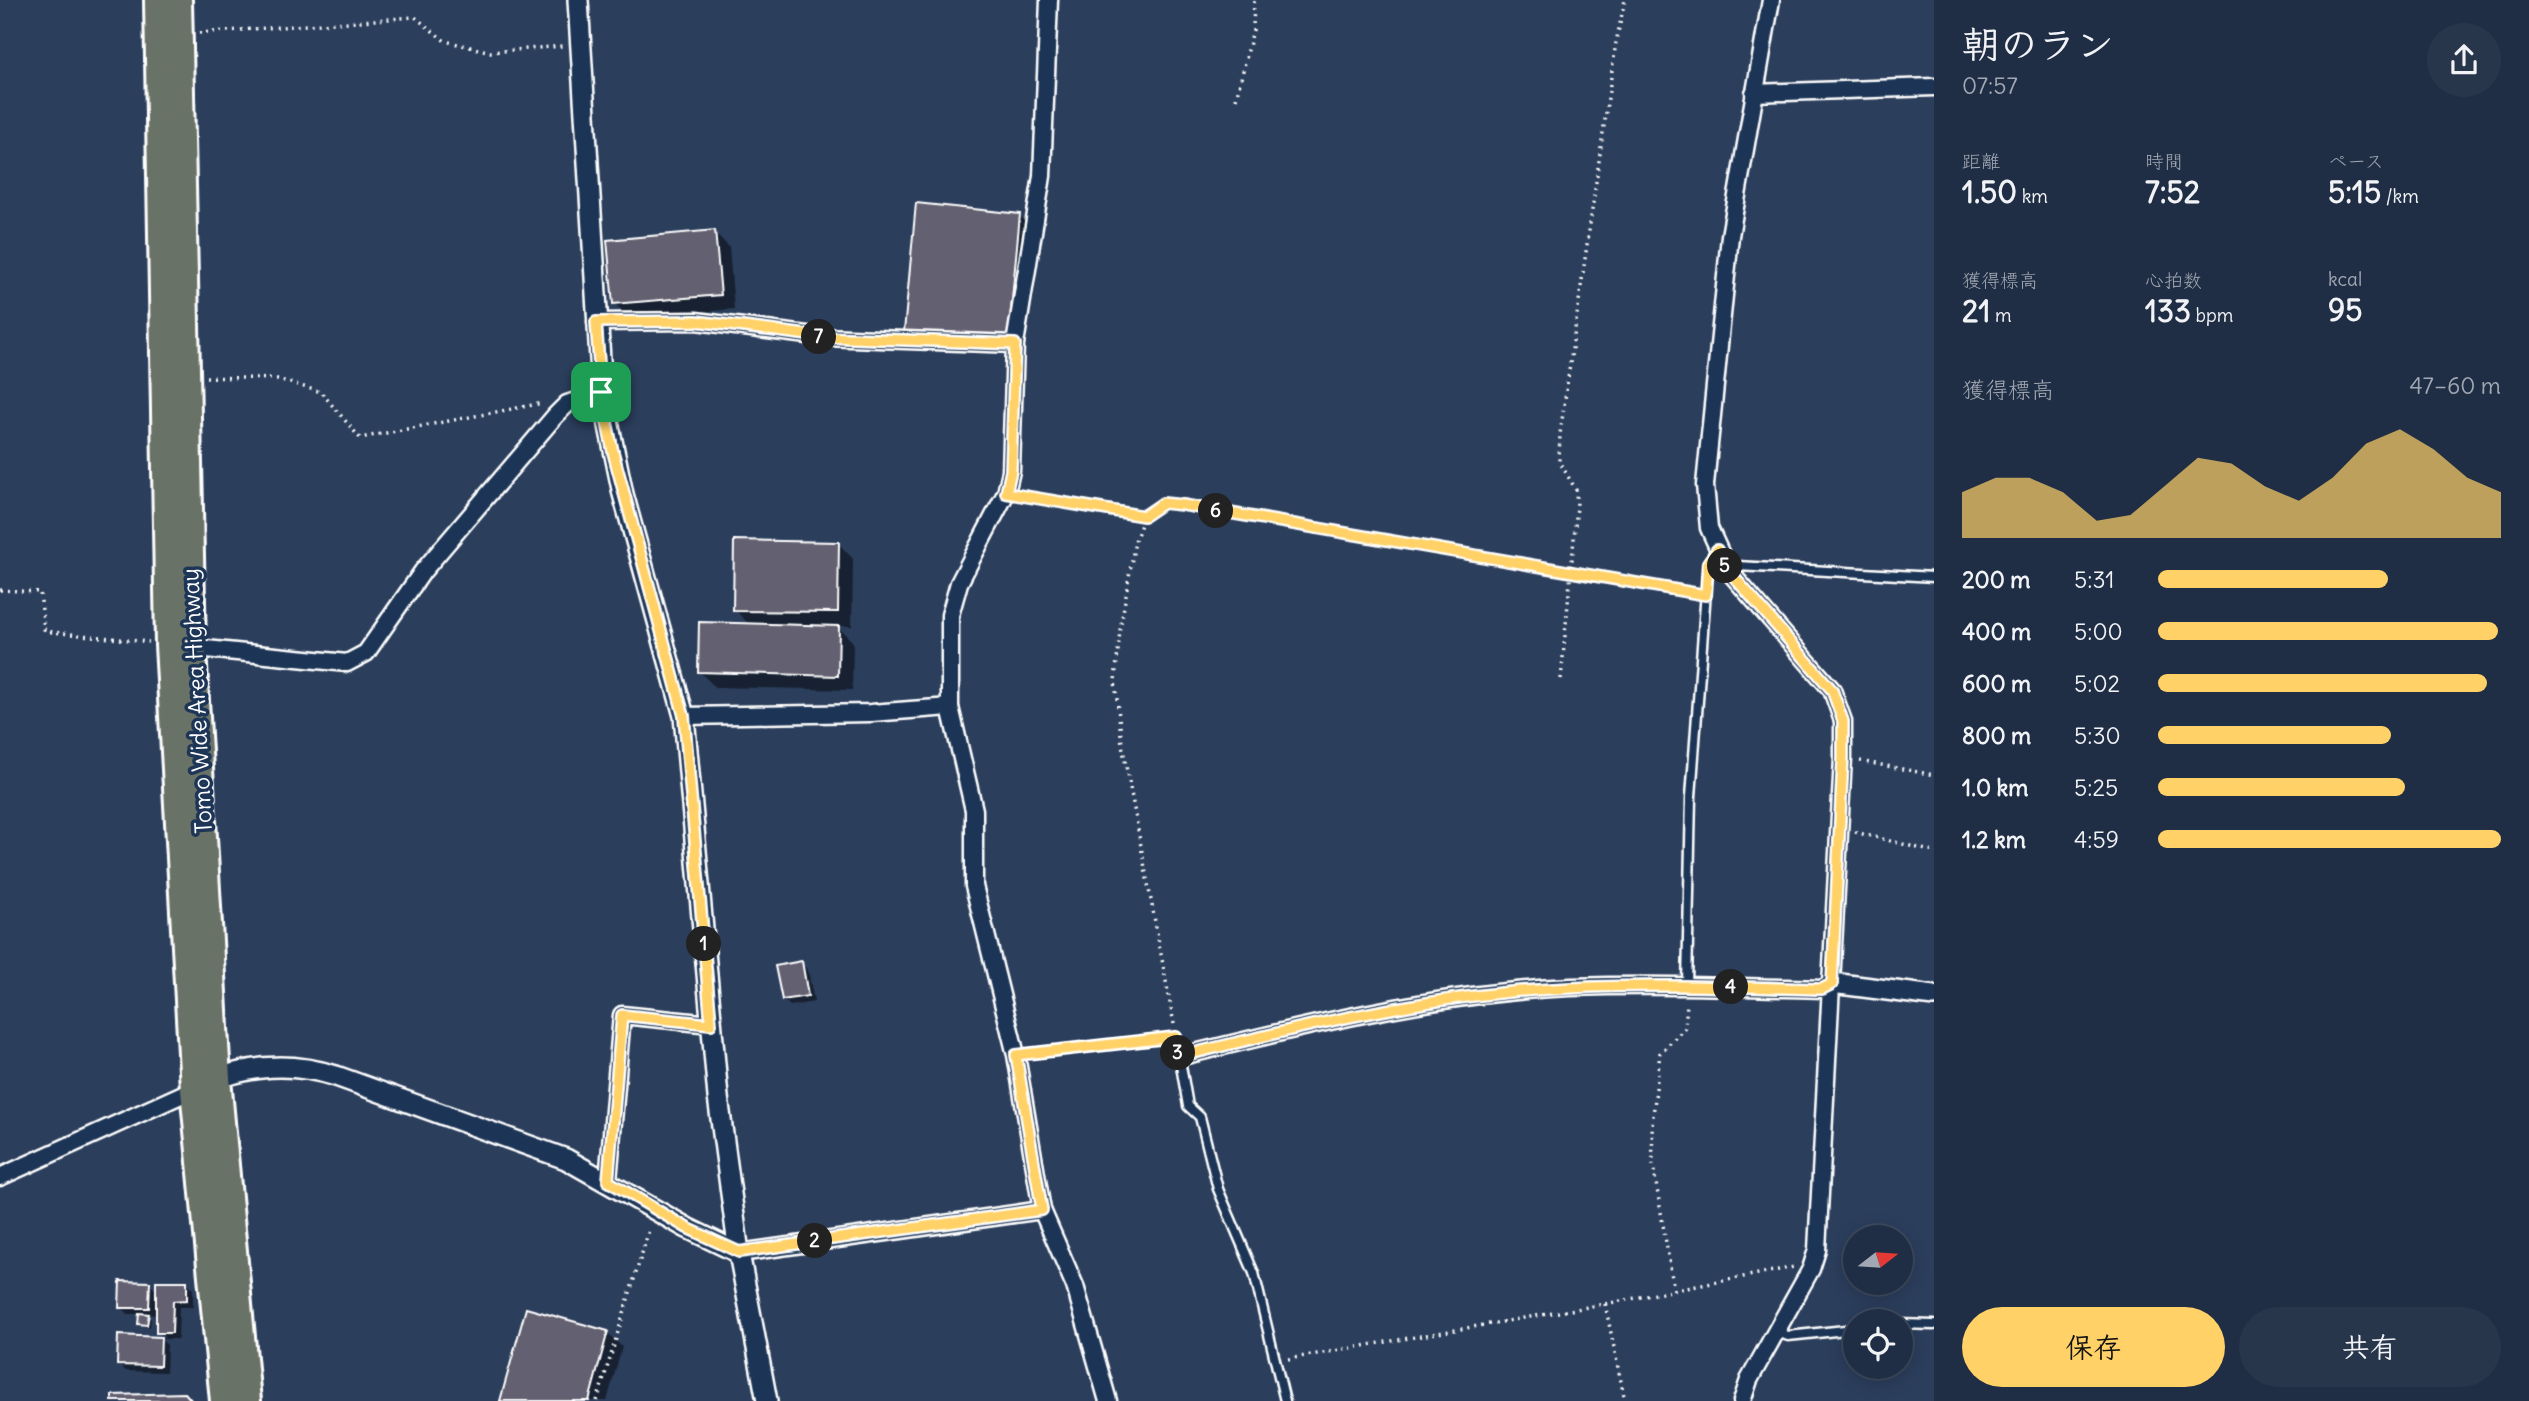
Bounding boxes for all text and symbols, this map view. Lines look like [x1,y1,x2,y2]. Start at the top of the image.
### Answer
text: 朝のラン [1962,21,2114,68]
button: share [2427,23,2501,97]
text: 07:57 [1962,71,2018,100]
text: 距離 [1962,149,2000,173]
text: 時間 [2145,149,2183,173]
text: ペース [2328,149,2384,173]
text: 1.50 [1962,173,2017,211]
text: 7:52 [2145,173,2200,211]
text: 5:15 [2328,173,2381,211]
text: km [2017,184,2048,208]
text: /km [2381,184,2419,208]
text: kcal [2328,267,2362,291]
text: 獲得標高 [1962,268,2038,292]
text: 心拍数 [2145,268,2202,292]
text: 95 [2328,291,2363,329]
text: 21 [1962,292,1990,330]
text: 133 [2145,292,2191,330]
text: m [1990,303,2012,327]
text: bpm [2191,303,2234,327]
pin: 7 [802,320,836,354]
text: 7 [814,324,823,348]
pin [571,362,631,422]
text: 47–60 m [2410,371,2501,400]
icon: arrive [582,373,620,411]
text: 獲得標高 [1962,375,2054,404]
pin: 6 [1198,494,1234,528]
text: 6 [1210,498,1221,522]
pin: 5 [1708,548,1742,584]
text: 5 [1719,553,1730,577]
text: 200 m [1962,565,2031,594]
text: 5:31 [2074,565,2114,594]
street label: Tomo Wide Area Highway [175,568,218,834]
text: 400 m [1962,617,2031,646]
text: 5:00 [2074,617,2123,646]
text: 600 m [1962,669,2031,698]
text: 5:02 [2074,669,2120,698]
text: 800 m [1962,721,2031,750]
text: 5:30 [2074,721,2121,750]
text: 1.0 km [1962,773,2028,802]
text: 5:25 [2074,773,2118,802]
text: 1.2 km [1962,825,2026,854]
text: 4:59 [2074,825,2119,854]
pin: 1 [686,926,722,962]
text: 1 [700,931,707,955]
pin: 4 [1714,970,1748,1004]
text: 4 [1725,974,1736,998]
pin: 3 [1160,1036,1196,1070]
text: 3 [1172,1040,1183,1064]
pin: 2 [798,1224,832,1258]
north arrow [1843,1225,1913,1295]
map controls [1843,1225,1913,1379]
text: 2 [809,1228,820,1252]
button: 保存 [1962,1307,2225,1387]
button: 共有 [2239,1307,2501,1387]
button: locate [1843,1309,1913,1379]

